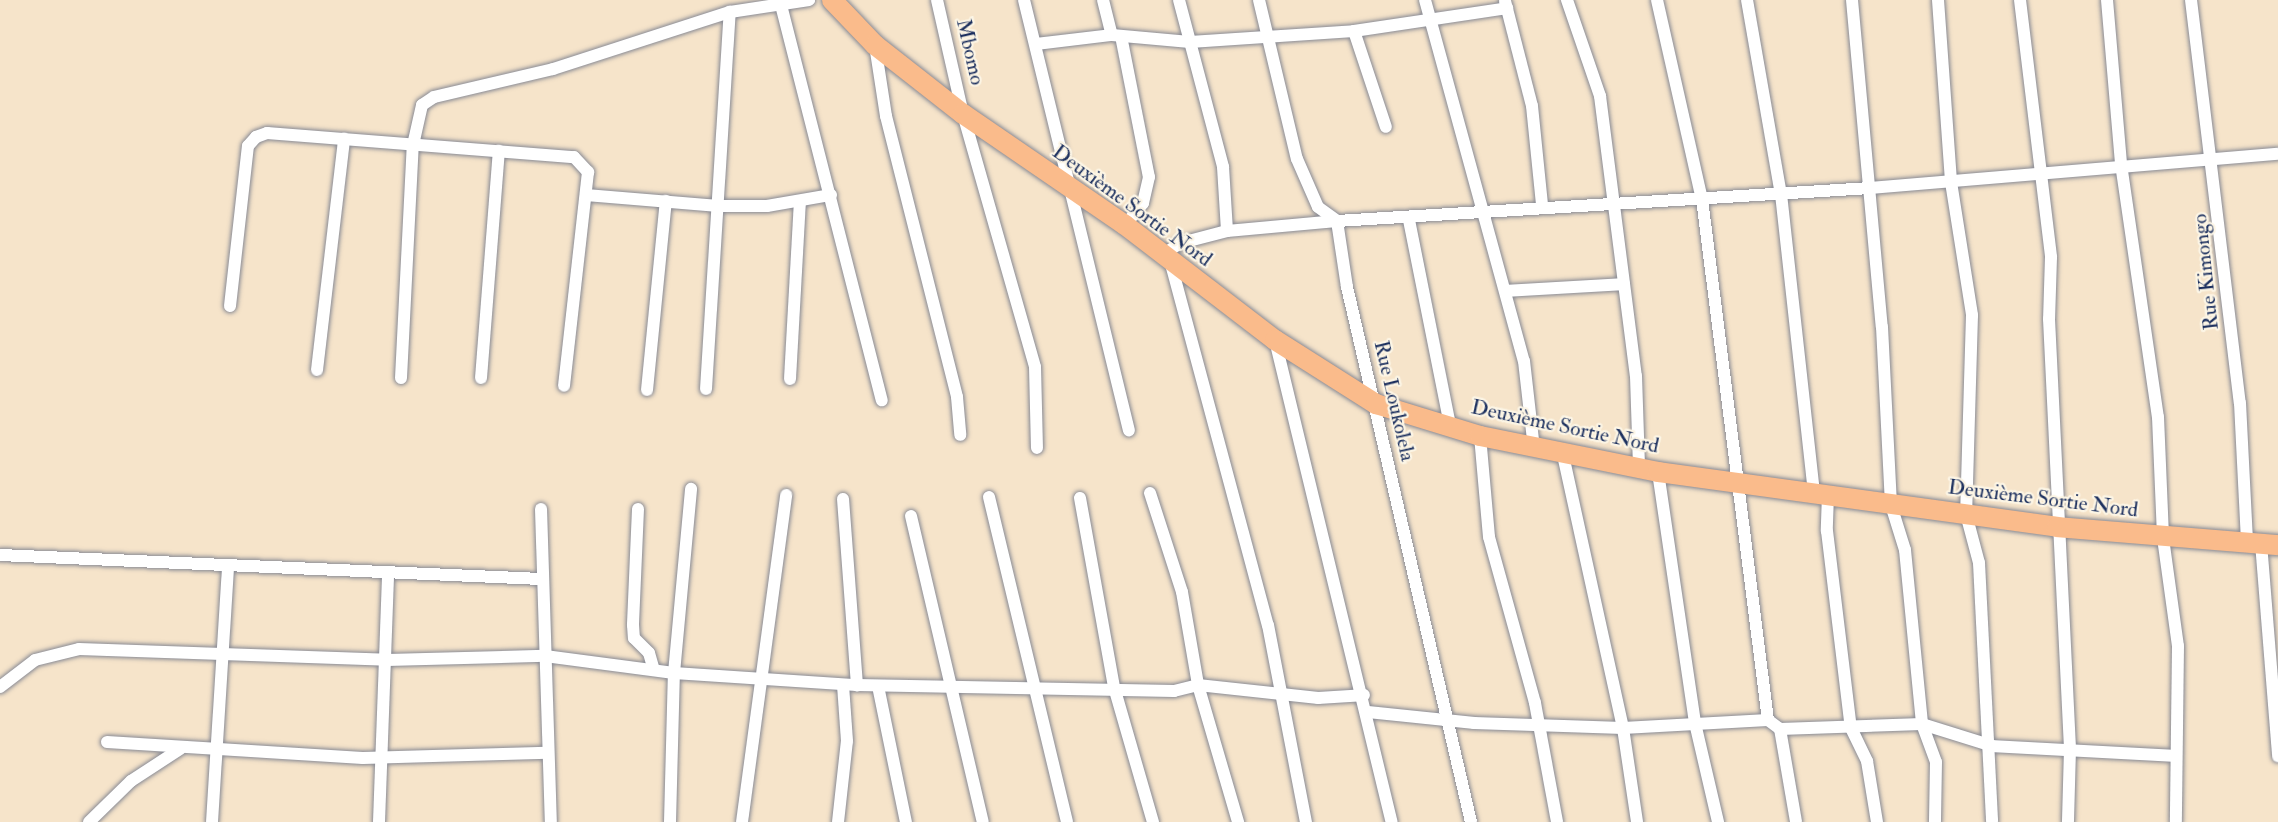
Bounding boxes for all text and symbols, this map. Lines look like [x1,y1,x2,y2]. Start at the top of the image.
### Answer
street label: Mbomo [950,16,990,88]
street label: Deuxième Sortie Nord [1047,140,1217,272]
street label: Rue Kimongo [2187,213,2225,331]
street label: Rue Loukolela [1368,338,1420,464]
street label: Deuxième Sortie Nord [1469,395,1661,459]
street label: Deuxième Sortie Nord [1947,475,2139,523]

